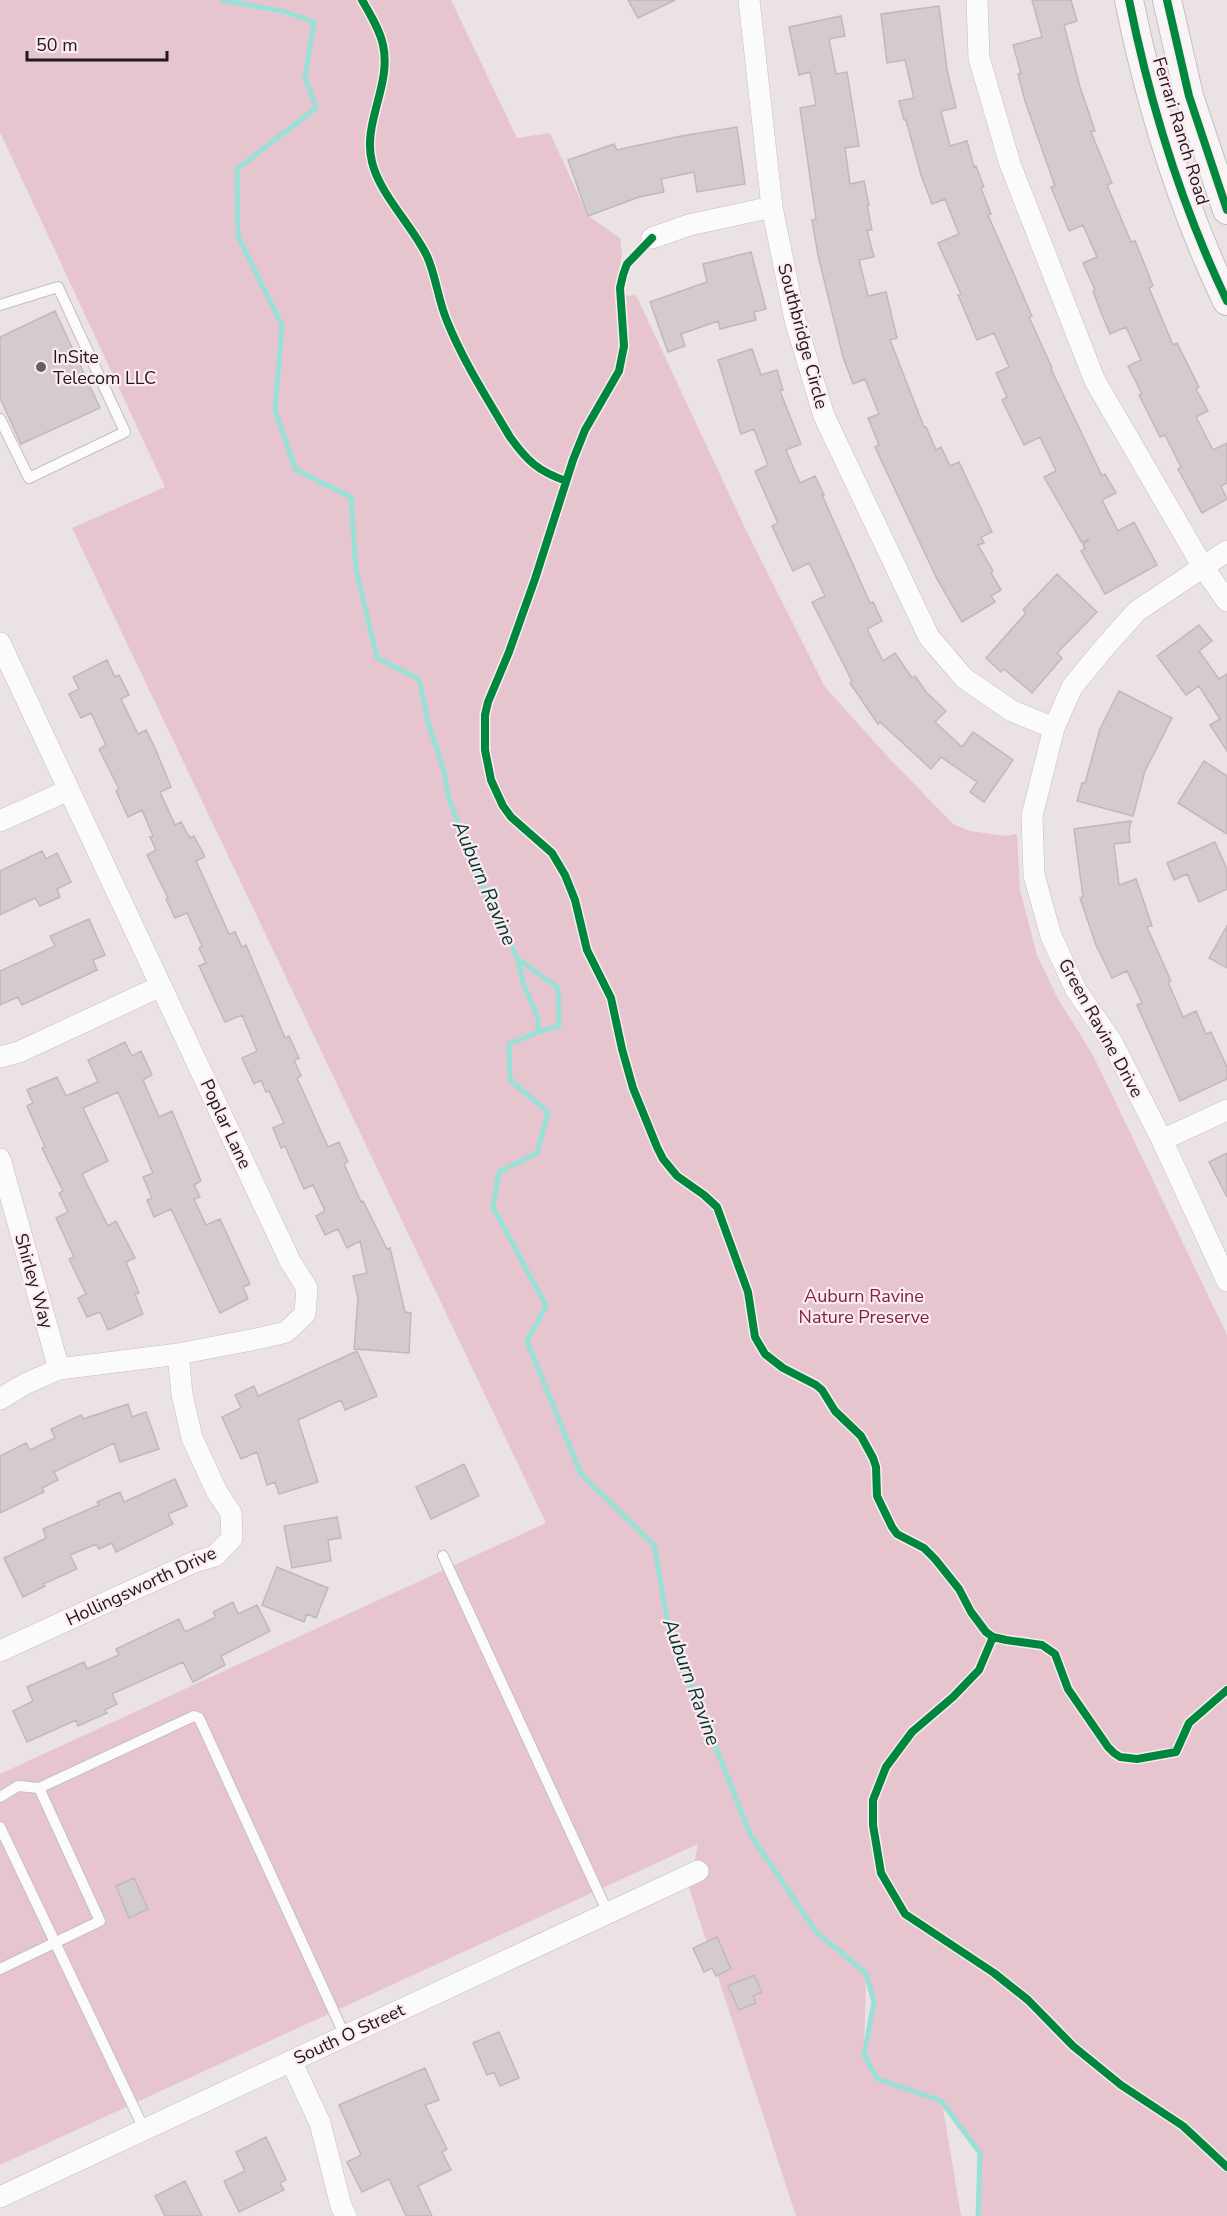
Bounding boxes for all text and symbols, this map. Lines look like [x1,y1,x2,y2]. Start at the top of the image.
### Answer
scale bar [27,24,166,62]
text: 50 m [36,33,78,57]
street label: Ferrari Ranch Road [1147,54,1215,208]
street label: Southbridge Circle [772,261,834,411]
place label: InSite Telecom LLC [53,345,156,390]
marker: InSite Telecom LLC [34,360,48,374]
water label: Auburn Ravine [446,816,523,950]
street label: Green Ravine Drive [1053,954,1149,1102]
street label: Poplar Lane [195,1075,257,1173]
street label: Shirley Way [9,1231,59,1332]
park label: Auburn Ravine Nature Preserve [799,1284,929,1329]
street label: Hollingsworth Drive [62,1541,220,1631]
water label: Auburn Ravine [656,1614,727,1750]
street label: South O Street [290,1998,409,2070]

